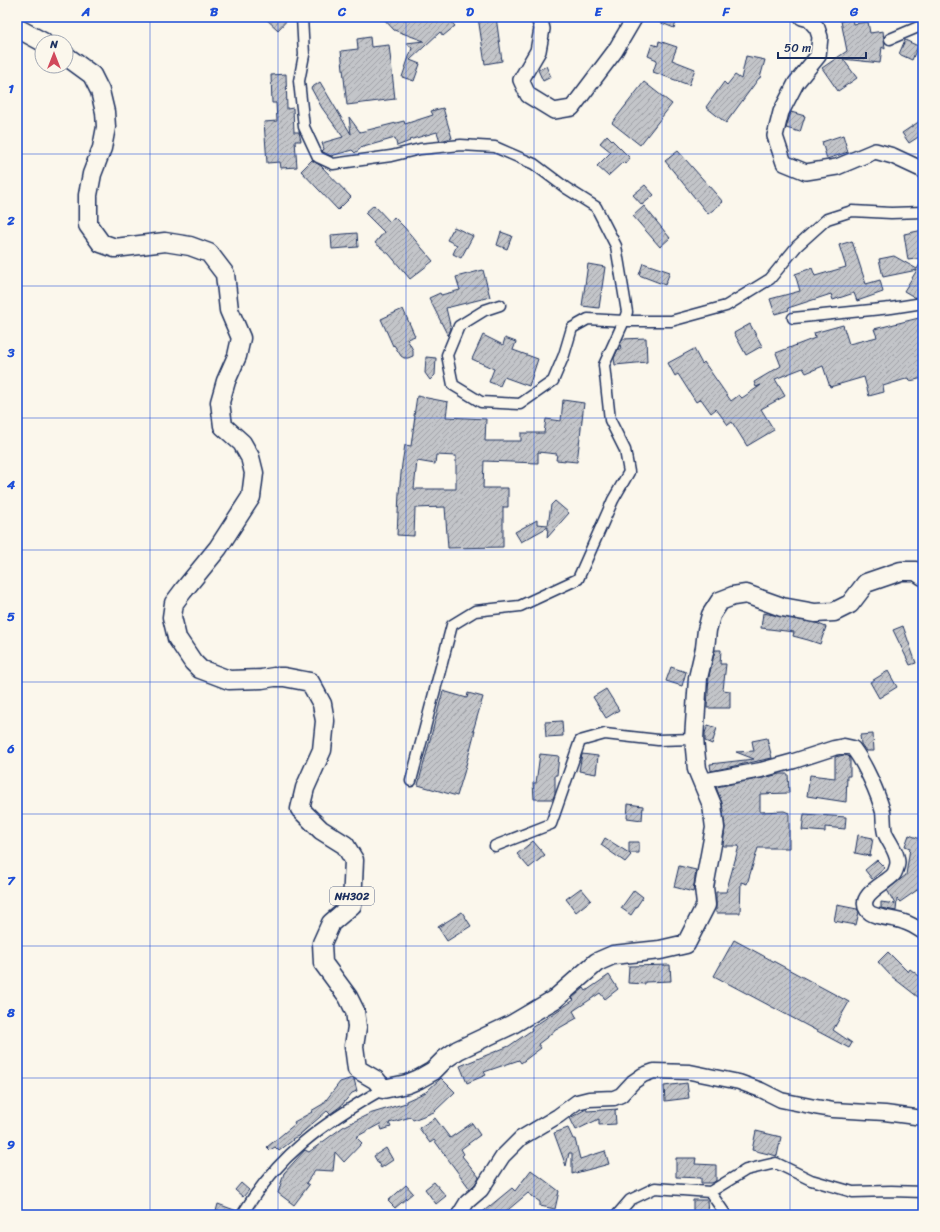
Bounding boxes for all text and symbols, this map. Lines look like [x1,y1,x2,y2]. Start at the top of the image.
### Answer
text: A [81,0,90,23]
text: B [210,0,219,23]
text: C [337,0,347,23]
text: D [466,0,474,23]
text: E [594,0,603,23]
text: F [721,0,730,23]
text: G [849,0,859,23]
north arrow [34,34,74,74]
scale bar [778,34,866,60]
text: N [49,35,58,54]
text: 50 m [784,37,811,59]
text: 1 [8,77,14,100]
text: 2 [6,209,15,232]
text: 3 [6,341,15,364]
text: 4 [6,473,16,496]
text: 5 [7,605,15,628]
text: 6 [6,737,15,760]
text: 7 [7,869,16,892]
road number: NH302 [330,887,374,905]
text: 8 [6,1001,15,1024]
text: 9 [7,1133,15,1156]

